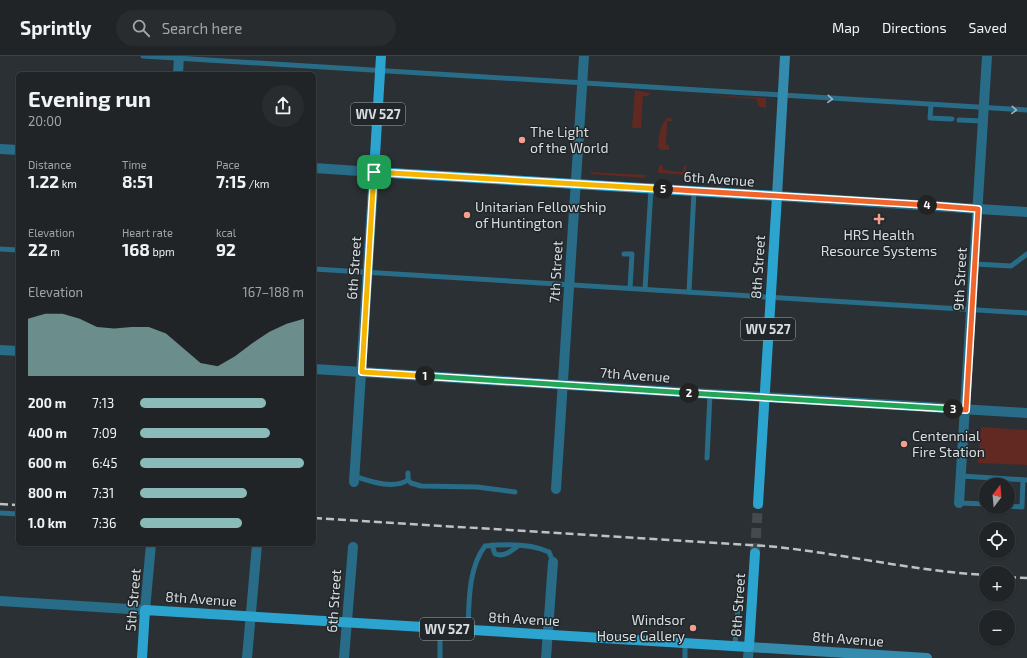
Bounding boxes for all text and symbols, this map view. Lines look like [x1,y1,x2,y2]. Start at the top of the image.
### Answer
search box [116,10,396,46]
text: Sprintly [20,16,92,39]
icon: search [130,17,152,39]
text: Search here [162,19,242,37]
text: Map [832,19,860,36]
text: Directions [882,19,947,36]
text: Saved [969,19,1007,36]
text: Evening run [28,85,151,111]
button: share [262,85,304,127]
one-way arrow [827,94,833,103]
road number: WV 527 [351,103,405,125]
one-way arrow [1011,105,1017,114]
text: 20:00 [28,113,62,129]
place label: The Light of the World [530,123,609,156]
marker: The Light of the World [517,135,527,145]
pin [357,155,391,189]
text: Distance [28,158,71,171]
text: Time [122,158,147,171]
text: Pace [216,158,240,171]
icon: arrive [363,161,385,183]
street label: 6th Avenue [683,168,755,189]
text: 1.22 [28,171,59,191]
text: 8:51 [122,171,154,191]
text: 7:15 [216,171,246,191]
text: km [59,177,77,190]
text: /km [246,177,269,190]
pin: 5 [653,179,673,199]
text: 5 [660,182,666,195]
pin: 4 [917,195,937,215]
place label: Unitarian Fellowship of Huntington [475,198,606,231]
text: 4 [923,198,931,211]
marker: Unitarian Fellowship of Huntington [462,210,472,220]
marker: HRS Health Resource Systems [873,213,885,225]
text: Elevation [28,226,75,239]
text: Heart rate [122,226,173,239]
text: kcal [216,226,236,239]
place label: HRS Health Resource Systems [821,226,937,259]
street label: 8th Street [747,234,768,299]
street label: 6th Street [343,236,364,300]
text: 22 [28,239,48,259]
text: 168 [122,239,150,259]
text: 92 [216,239,236,259]
street label: 7th Street [545,240,566,304]
text: m [48,245,60,258]
text: bpm [150,245,175,258]
street label: 9th Street [949,247,970,311]
text: Elevation [28,284,83,300]
text: 167–188 m [242,284,304,300]
road number: WV 527 [741,318,795,340]
street label: 7th Avenue [599,364,671,385]
pin: 1 [415,366,435,386]
text: 1 [423,369,427,382]
pin: 2 [679,383,699,403]
text: 2 [686,386,692,399]
text: 200 m [28,395,66,411]
text: 7:13 [92,395,114,411]
pin: 3 [943,399,963,419]
text: 3 [950,402,956,415]
text: 400 m [28,425,67,441]
text: 7:09 [92,425,117,441]
place label: Centennial Fire Station [912,427,985,460]
marker: Centennial Fire Station [899,439,909,449]
text: 600 m [28,455,66,471]
text: 6:45 [92,455,117,471]
north arrow [979,478,1015,514]
map controls [979,478,1015,646]
text: 800 m [28,485,67,501]
text: 7:31 [92,485,114,501]
text: 1.0 km [28,515,67,531]
text: 7:36 [92,515,116,531]
button: locate [979,522,1015,558]
button: + [979,566,1015,602]
street label: 5th Street [121,568,144,632]
street label: 6th Street [323,569,344,633]
street label: 8th Street [727,572,748,637]
street label: 8th Avenue [165,588,237,609]
street label: 8th Avenue [488,608,560,629]
button: − [979,610,1015,646]
place label: Windsor House Gallery [597,611,686,644]
road number: WV 527 [420,618,474,640]
marker: Windsor House Gallery [688,623,698,633]
street label: 8th Avenue [812,628,884,649]

